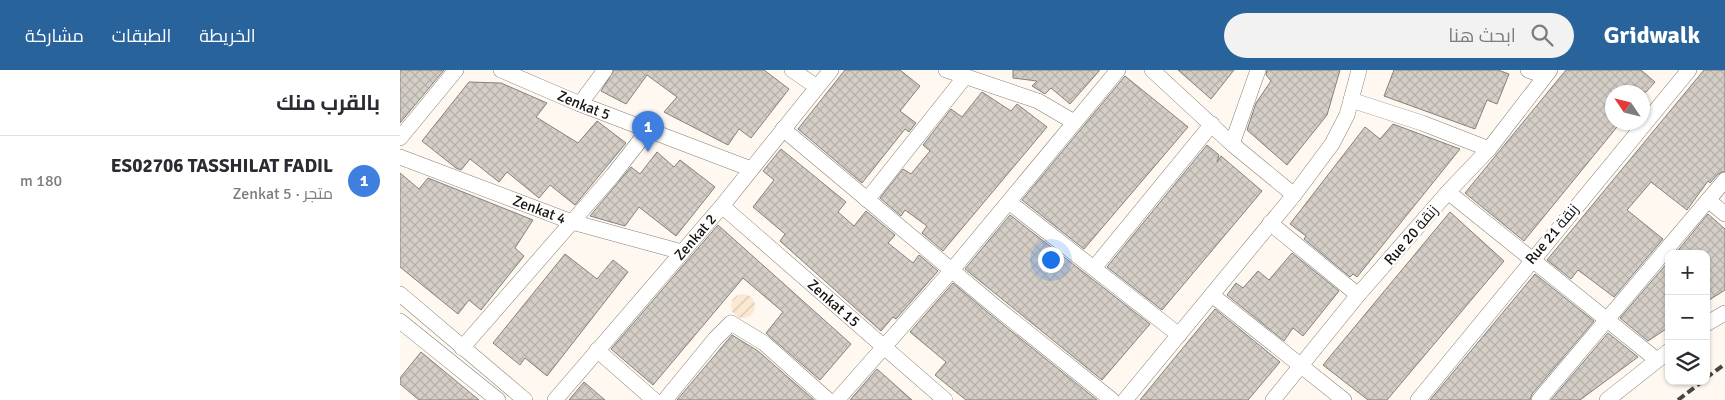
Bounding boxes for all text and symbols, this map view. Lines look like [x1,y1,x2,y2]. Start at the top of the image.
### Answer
search box [1224,13,1574,58]
text: Gridwalk [1604,20,1700,50]
icon: search [1528,21,1556,49]
text: ابحث هنا [1448,24,1516,48]
text: مشاركة [25,25,84,47]
text: الطبقات [112,25,171,47]
text: الخريطة [199,25,256,47]
north arrow [1605,85,1650,130]
street label: Zenkat 5 [555,86,613,124]
text: بالقرب منك [276,90,380,116]
pin: 1 [632,111,664,152]
text: ES02706 TASSHILAT FADIL [111,154,333,178]
text: 180 m [20,171,62,191]
text: 1 [360,171,368,191]
text: متجر · Zenkat 5 [233,184,333,204]
street label: Zenkat 4 [510,191,568,228]
street label: Rue 21 زنقة [1522,200,1582,268]
street label: Rue 20 زنقة [1380,201,1442,269]
street label: Zenkat 2 [670,210,720,264]
your location [1038,247,1064,273]
map controls [1665,250,1710,385]
button: + [1665,250,1710,295]
street label: Zenkat 15 [804,276,864,331]
button: − [1665,295,1710,340]
button: layers [1665,340,1710,385]

